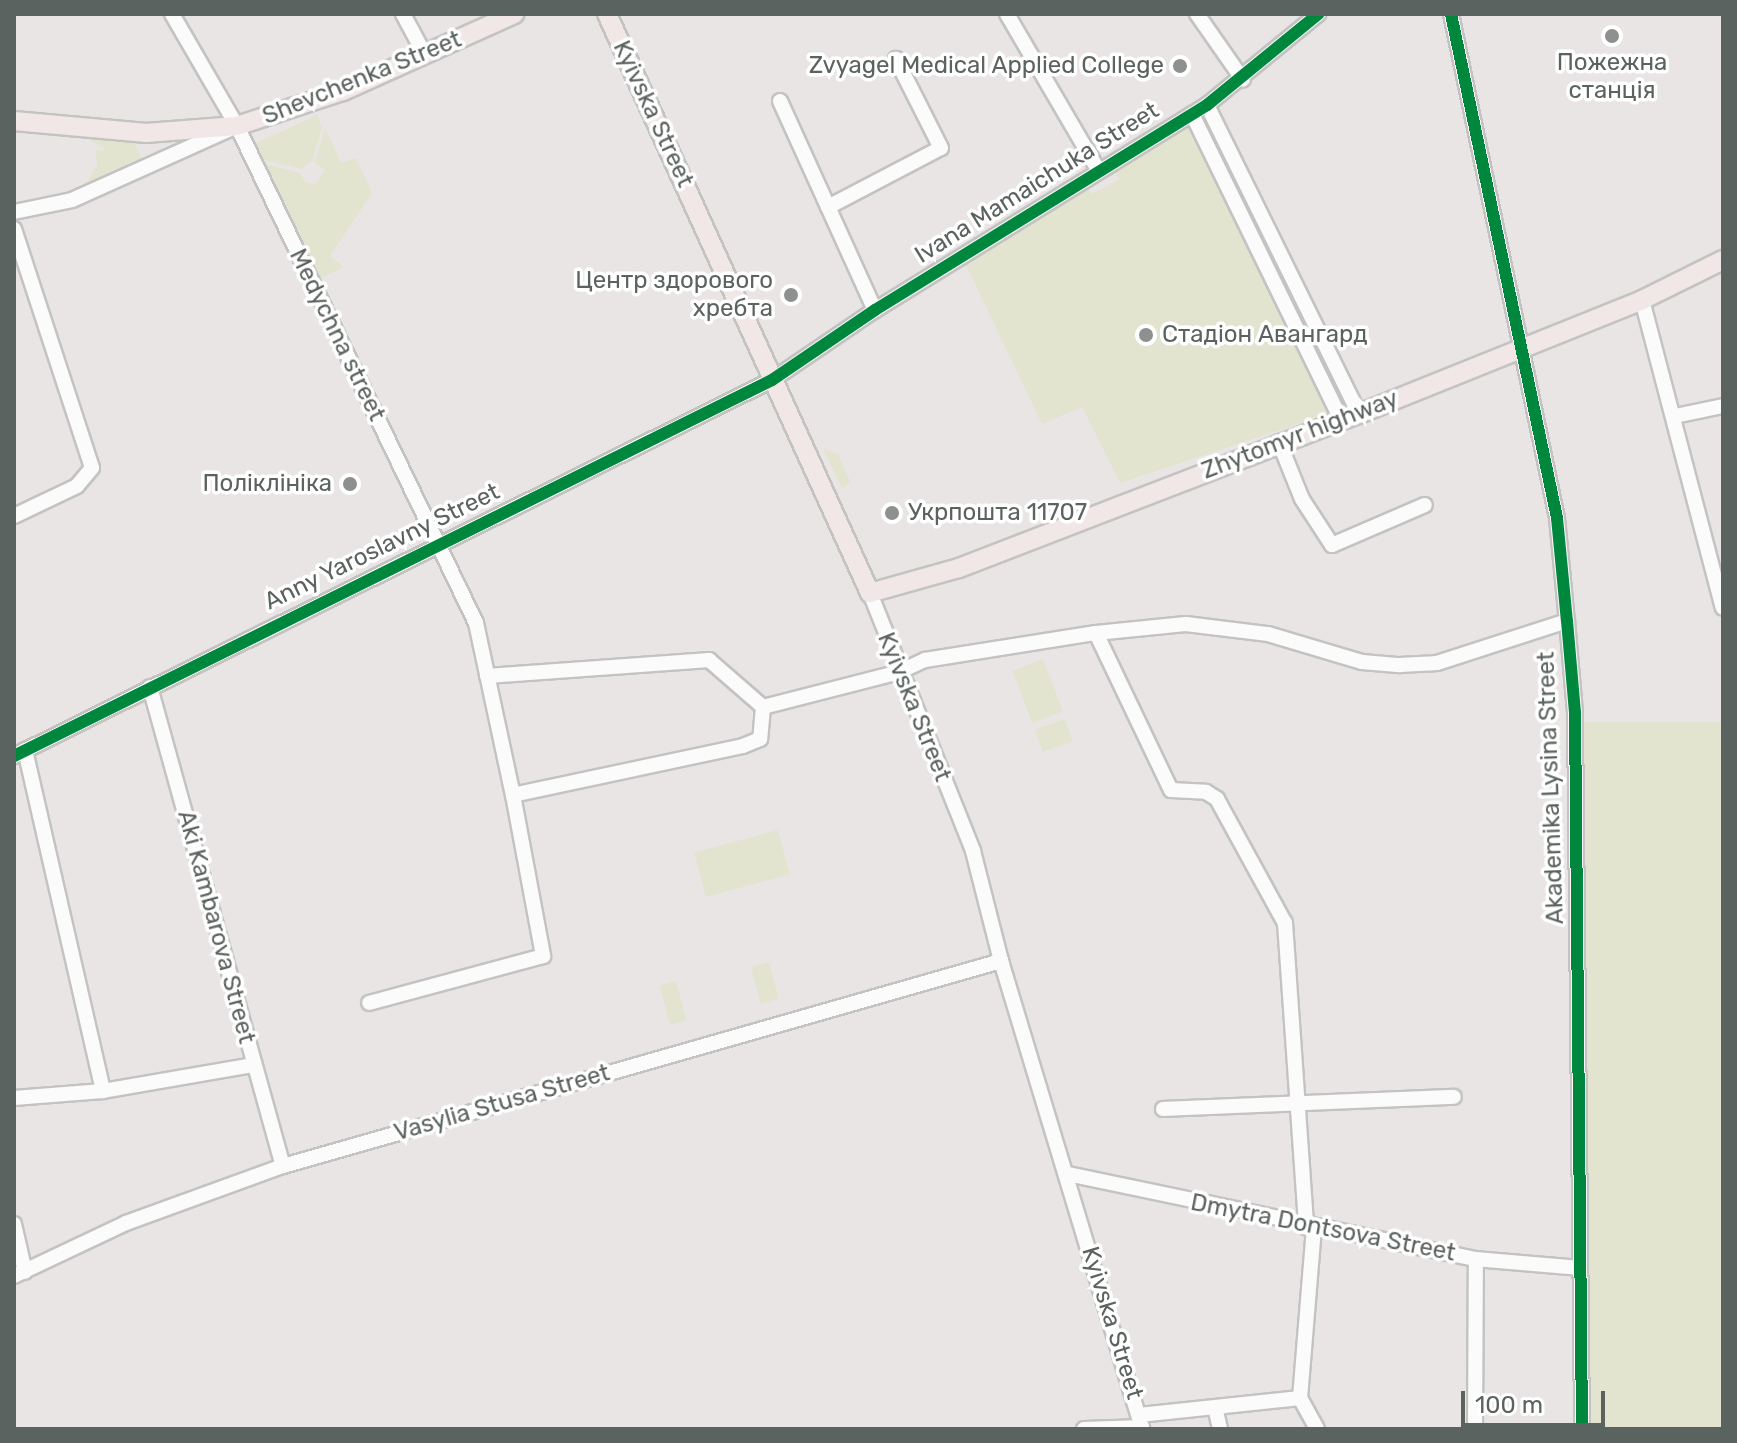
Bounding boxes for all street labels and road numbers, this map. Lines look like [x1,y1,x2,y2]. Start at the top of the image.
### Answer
street label: Shevchenka Street [258,25,466,131]
street label: Kyivska Street [607,36,699,192]
street label: Ivana Mamaichuka Street [910,96,1164,270]
street label: Medychna street [283,244,391,426]
street label: Zhytomyr highway [1197,384,1403,486]
street label: Anny Yaroslavny Street [259,477,505,617]
street label: Kyivska Street [871,628,957,786]
street label: Akademika Lysina Street [1532,651,1570,925]
street label: Aki Kambarova Street [171,807,261,1047]
street label: Vasylia Stusa Street [391,1058,613,1148]
street label: Dmytra Dontsova Street [1188,1188,1458,1268]
street label: Kyivska Street [1075,1243,1149,1403]

